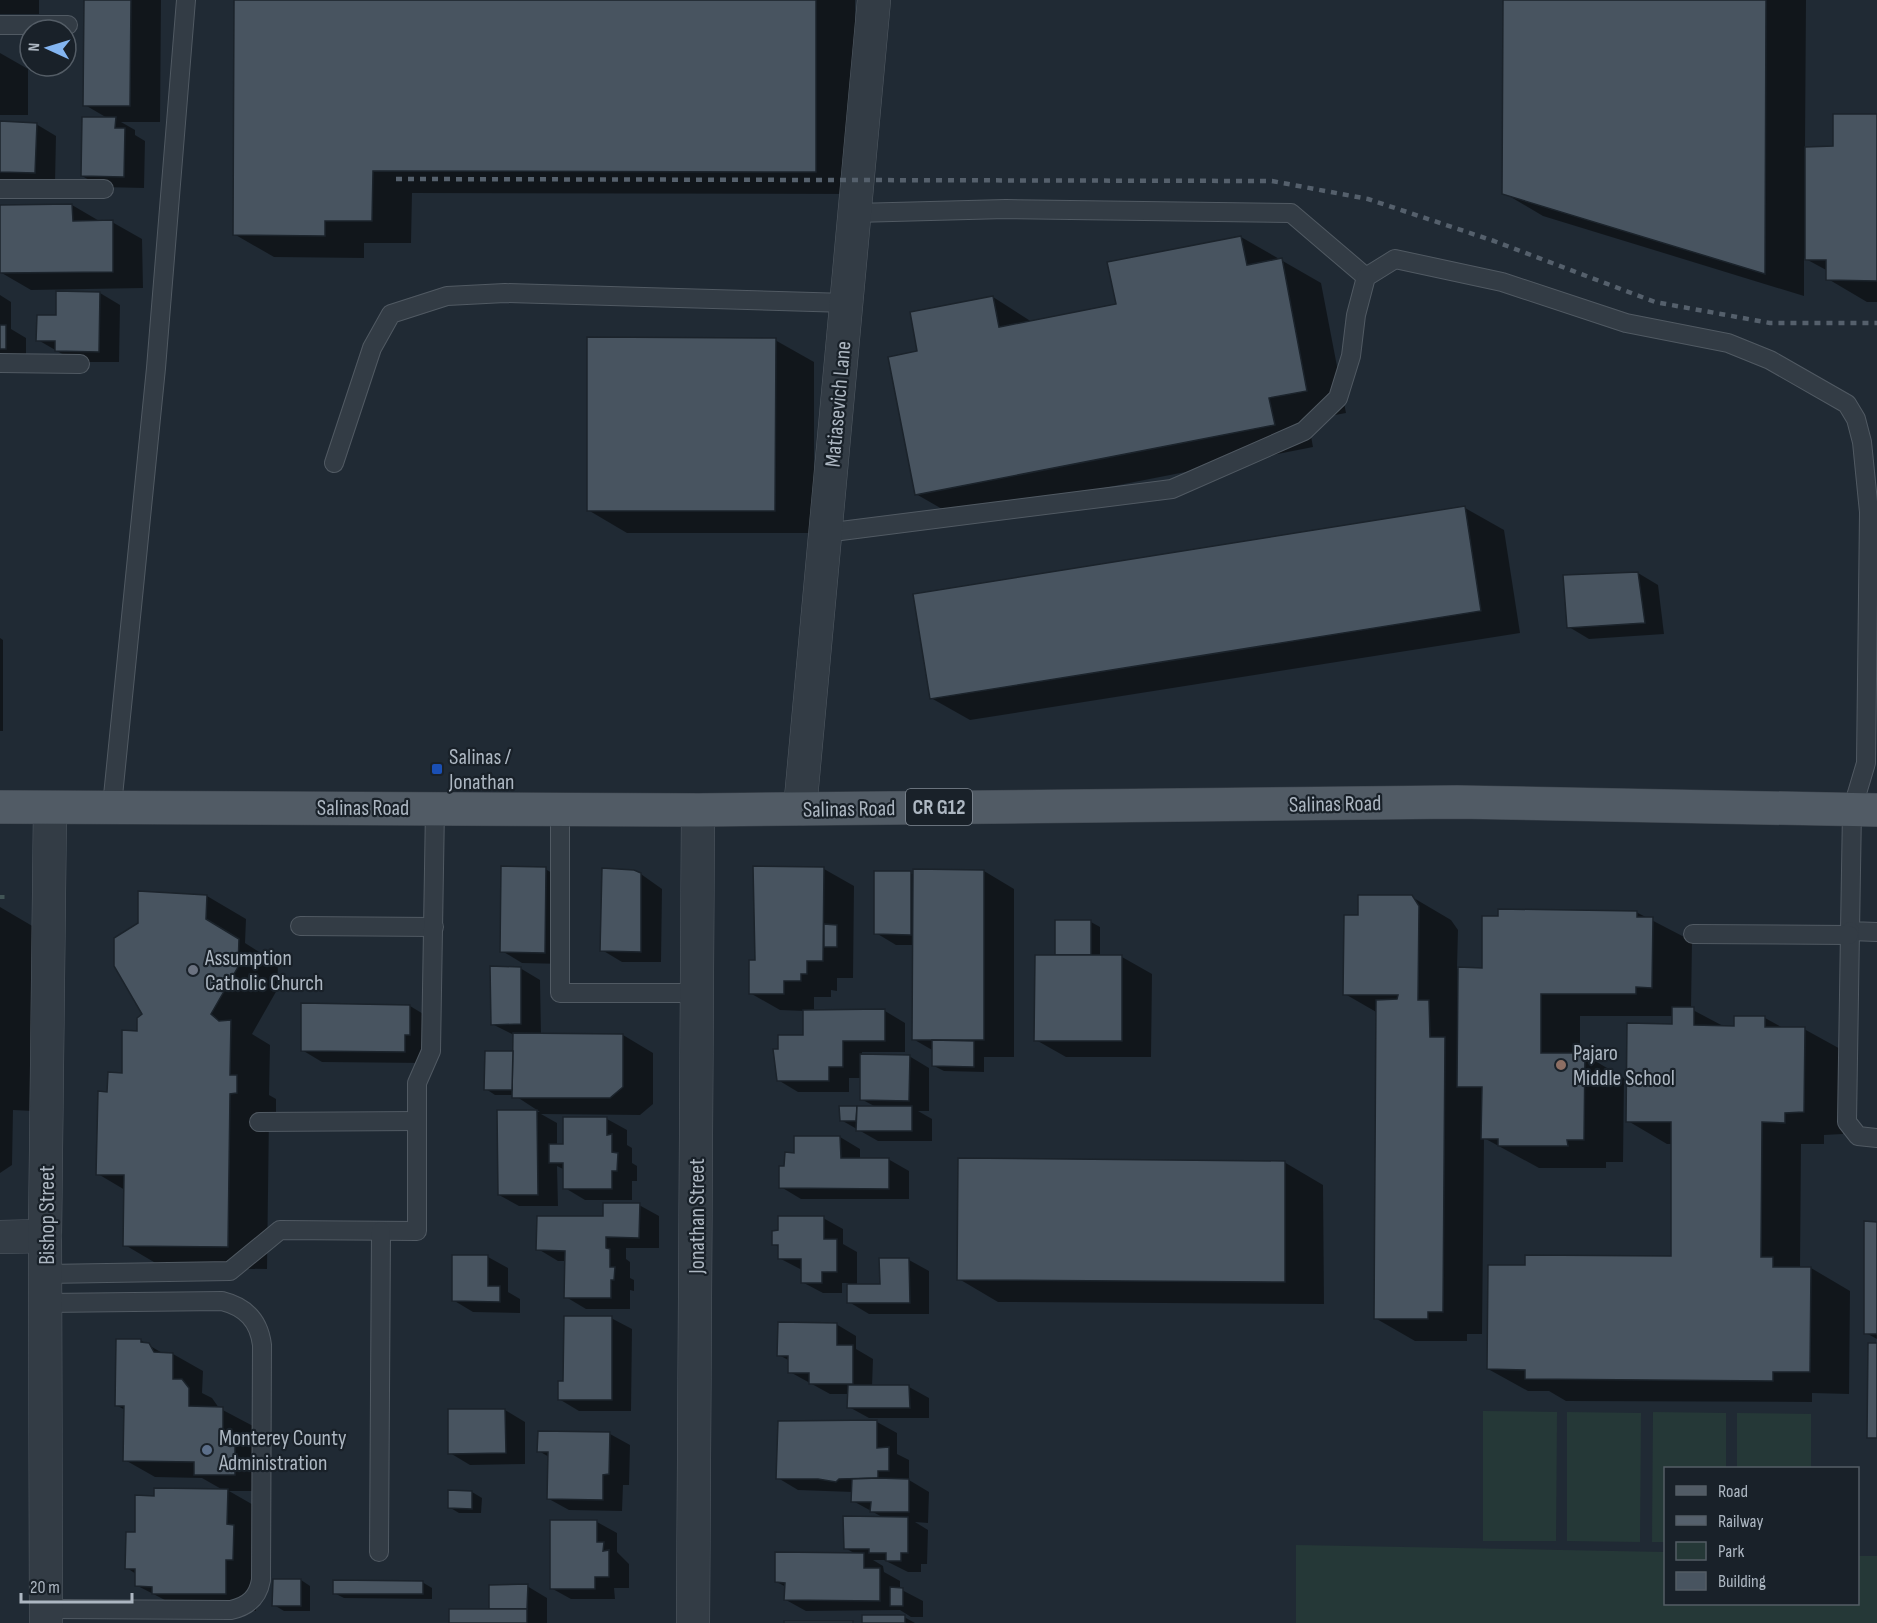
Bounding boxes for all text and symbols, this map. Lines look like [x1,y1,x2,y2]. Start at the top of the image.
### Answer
north arrow [18,18,78,78]
text: N [25,42,44,52]
street label: Matiasevich Lane [820,340,857,468]
place label: Salinas / Jonathan [448,744,515,796]
marker: Salinas / Jonathan [430,762,444,776]
road number: CR G12 [906,789,972,825]
street label: Salinas Road [1289,790,1381,819]
street label: Salinas Road [317,795,409,822]
street label: Salinas Road [803,795,895,824]
place label: Assumption Catholic Church [204,945,323,997]
marker: Assumption Catholic Church [186,963,200,977]
place label: Pajaro Middle School [1573,1040,1675,1092]
marker: Pajaro Middle School [1554,1058,1568,1072]
street label: Jonathan Street [684,1158,711,1275]
street label: Bishop Street [34,1165,61,1265]
place label: Monterey County Administration [218,1425,347,1477]
marker: Monterey County Administration [200,1443,214,1457]
legend [1664,1467,1859,1605]
text: Road [1718,1481,1748,1502]
text: Railway [1718,1511,1763,1532]
text: Park [1718,1541,1744,1562]
scale bar [21,1566,132,1604]
text: Building [1718,1571,1766,1592]
text: 20 m [30,1577,60,1598]

